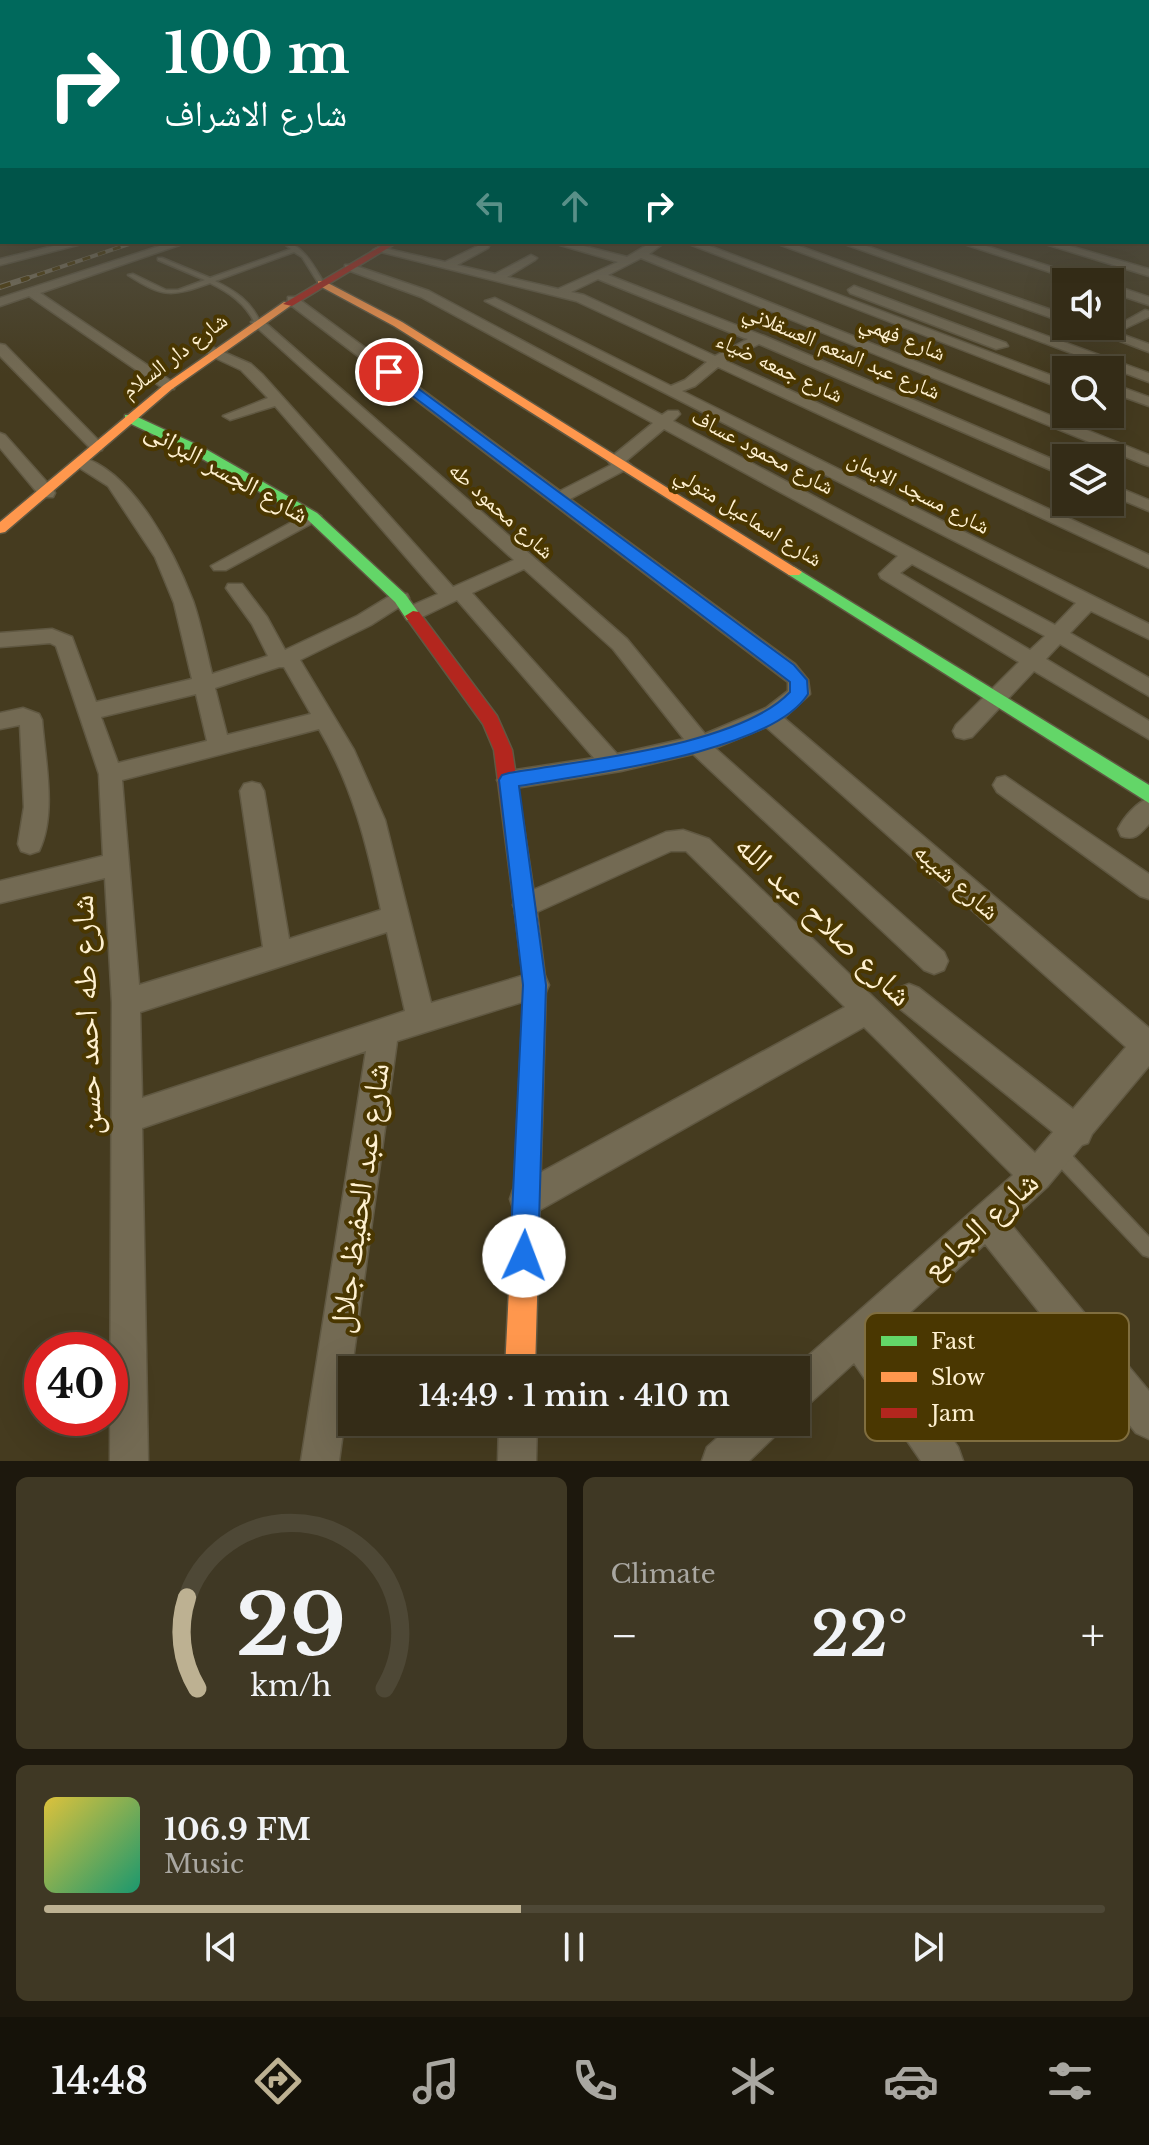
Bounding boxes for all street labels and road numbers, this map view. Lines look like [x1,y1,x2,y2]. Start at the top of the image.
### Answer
street label: شارع عبد المنعم العسقلاني [738,298,944,409]
street label: شارع دار السلام [116,307,233,405]
street label: شارع فهمي [855,308,950,370]
street label: شارع جمعه ضياء [712,326,848,409]
street label: شارع محمود عساف [687,403,839,500]
street label: شارع الجسر البرانى [140,414,314,530]
street label: شارع مسجد الايمان [843,445,994,540]
street label: شارع محمود طه [444,456,560,565]
street label: شارع اسماعيل متولي [668,460,827,576]
street label: شارع صلاح عبد الله [727,825,921,1015]
street label: شارع شيبه [908,835,1006,927]
street label: شارع طه احمد حسن [62,894,110,1136]
street label: شارع عبد الحفيظ جلال [320,1060,398,1336]
street label: شارع الجامع [913,1162,1047,1288]

